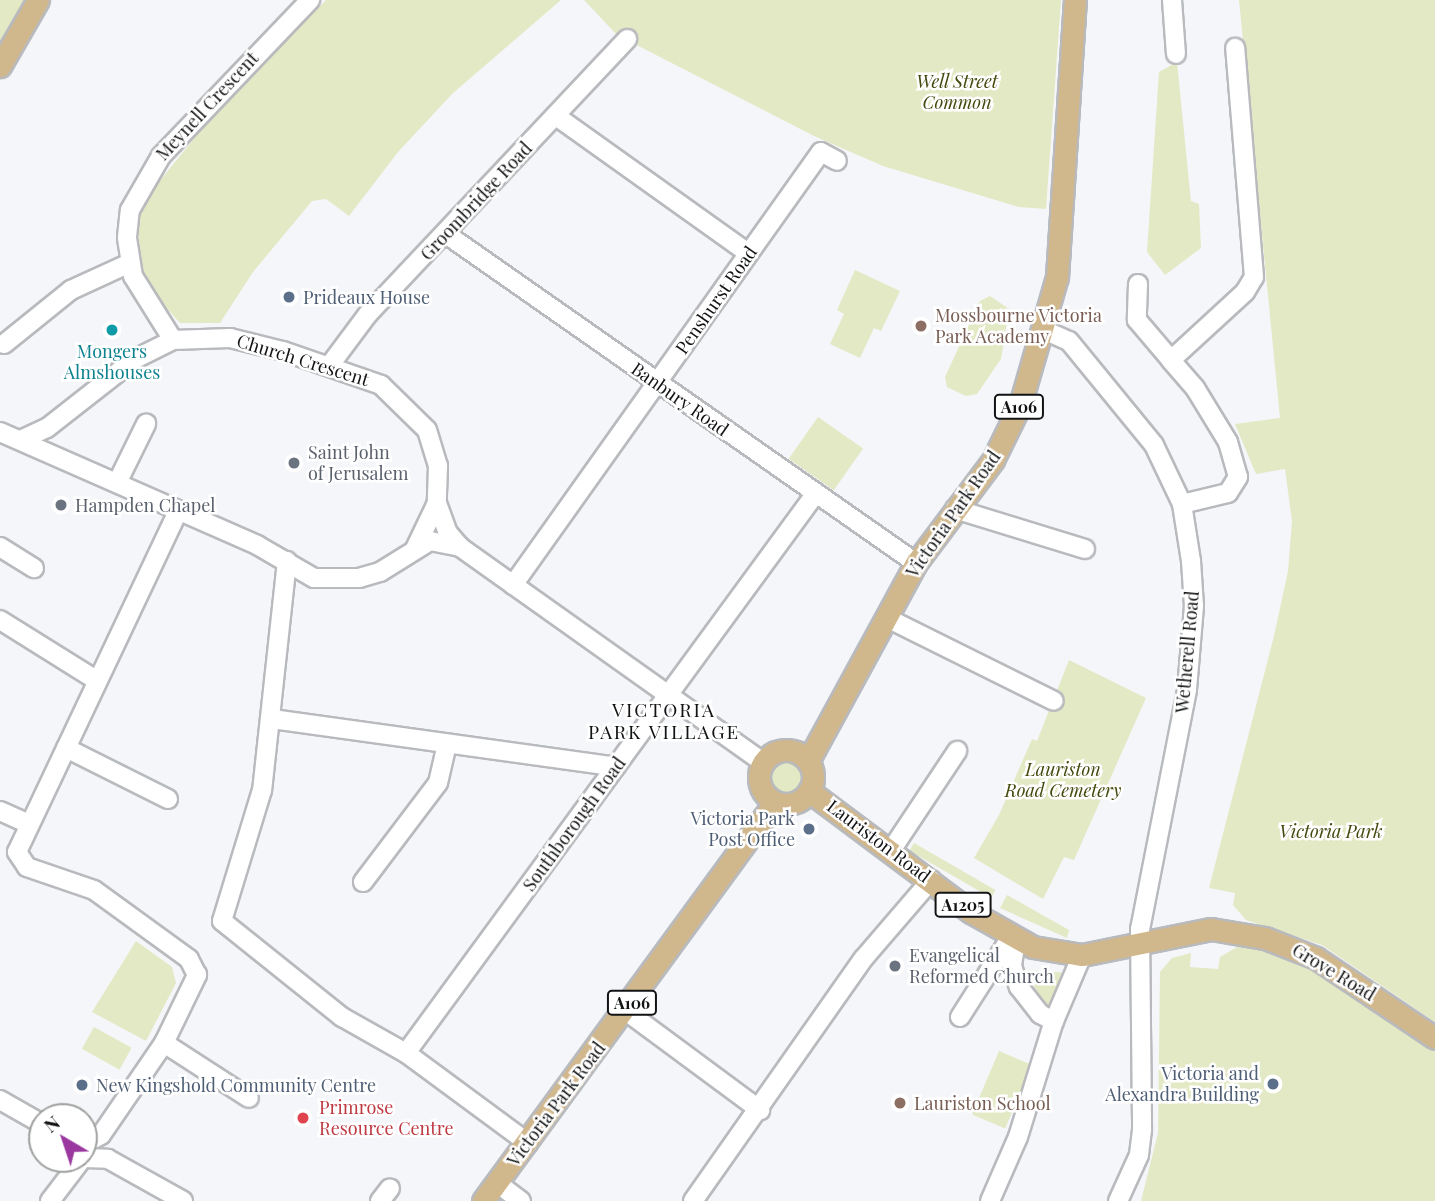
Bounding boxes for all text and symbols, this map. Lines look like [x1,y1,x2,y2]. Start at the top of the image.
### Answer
street label: Meynell Crescent [151,47,263,165]
park label: Well Street Common [916,71,998,114]
street label: Groombridge Road [416,137,536,265]
street label: Penshurst Road [671,242,761,358]
place label: Prideaux House [303,286,430,308]
marker: Prideaux House [281,289,297,305]
place label: Mossbourne Victoria Park Academy [935,305,1102,348]
marker: Mossbourne Victoria Park Academy [913,318,929,334]
marker: Mongers Almshouses [104,322,120,338]
street label: Church Crescent [234,330,372,390]
place label: Mongers Almshouses [64,341,160,384]
street label: Banbury Road [627,357,733,441]
road number: A106 [993,394,1045,420]
place label: Saint John of Jerusalem [308,442,409,484]
street label: Victoria Park Road [901,446,1005,582]
marker: Saint John of Jerusalem [286,455,302,471]
place label: Hampden Chapel [75,494,215,516]
marker: Hampden Chapel [53,497,69,513]
street label: Wetherell Road [1171,590,1203,714]
district label: VICTORIA PARK VILLAGE [589,699,739,743]
street label: Southborough Road [518,753,630,895]
park label: Lauriston Road Cemetery [1005,759,1121,802]
street label: Lauriston Road [823,795,935,887]
place label: Victoria Park Post Office [690,808,795,850]
park label: Victoria Park [1279,820,1383,842]
marker: Victoria Park Post Office [801,821,817,837]
road number: A1205 [933,892,993,917]
street label: Grove Road [1288,939,1380,1005]
place label: Evangelical Reformed Church [909,945,1054,988]
marker: Evangelical Reformed Church [887,958,903,974]
road number: A106 [606,990,658,1015]
street label: Victoria Park Road [502,1038,610,1170]
place label: Victoria and Alexandra Building [1105,1063,1259,1106]
place label: New Kingshold Community Centre [96,1074,377,1096]
marker: Victoria and Alexandra Building [1265,1076,1281,1092]
marker: New Kingshold Community Centre [74,1077,90,1093]
place label: Lauriston School [914,1092,1051,1114]
marker: Lauriston School [892,1095,908,1111]
place label: Primrose Resource Centre [319,1097,453,1140]
north arrow [28,1103,98,1173]
marker: Primrose Resource Centre [293,1108,313,1128]
text: N [38,1109,65,1138]

